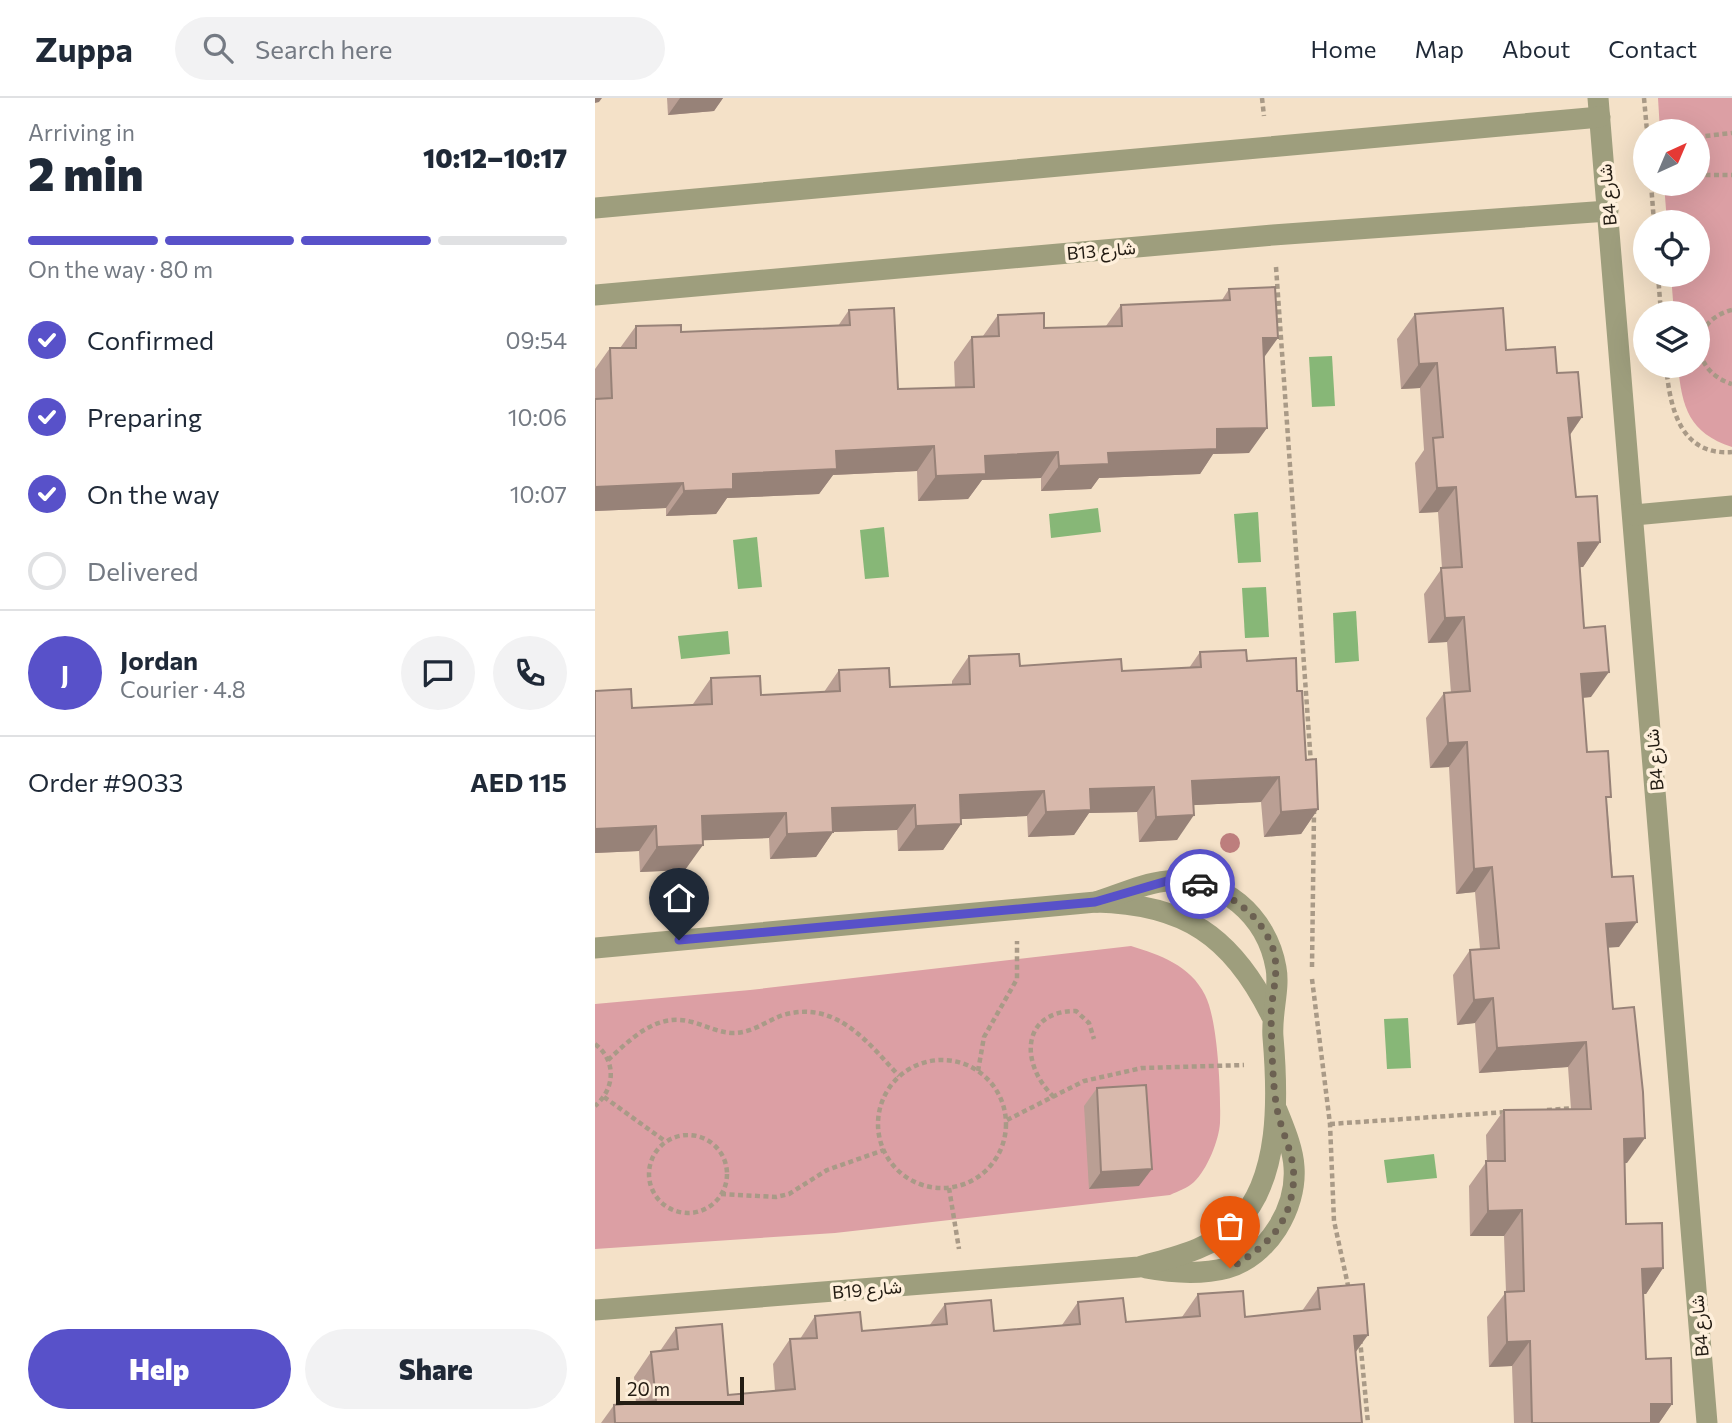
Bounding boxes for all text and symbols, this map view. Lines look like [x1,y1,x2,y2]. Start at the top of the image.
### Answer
search box [175,17,665,80]
text: Zuppa [35,28,133,69]
icon: search [199,29,237,67]
text: Search here [255,33,392,64]
text: Home [1311,34,1377,63]
text: Map [1415,34,1464,63]
text: About [1502,34,1570,63]
text: Contact [1608,34,1697,63]
text: Arriving in [28,118,135,146]
north arrow [1633,119,1710,196]
map controls [1633,119,1710,378]
text: 10:12–10:17 [423,142,567,173]
text: 2 min [28,144,144,200]
street label: B4 شارع [1593,163,1623,227]
button: locate [1633,210,1710,287]
street label: B13 شارع [1066,236,1137,266]
text: On the way · 80 m [28,255,213,283]
button: layers [1633,301,1710,378]
icon: check [28,321,66,359]
text: Confirmed [87,324,214,355]
text: 09:54 [506,326,567,354]
icon: check [28,398,66,436]
text: Preparing [87,401,202,432]
text: 10:06 [508,403,567,431]
icon: check [28,475,66,513]
text: On the way [87,478,220,509]
text: 10:07 [510,480,567,508]
text: Delivered [87,555,198,586]
button: chat [401,636,475,710]
button: phone [493,636,567,710]
text: Jordan [120,644,198,675]
text: J [61,658,69,689]
text: Courier · 4.8 [120,675,246,703]
street label: B4 شارع [1640,728,1670,792]
text: Order #9033 [28,766,183,797]
text: AED 115 [470,766,567,797]
courier [1165,849,1235,919]
icon: car [1181,865,1219,903]
pin [649,868,709,940]
icon: home [660,879,698,917]
pin [1200,1196,1260,1268]
icon: bag [1211,1207,1249,1245]
street label: B19 شارع [831,1275,903,1305]
street label: B4 شارع [1685,1294,1715,1358]
button: Help [28,1329,291,1409]
button: Share [305,1329,567,1409]
scale bar [616,1374,744,1406]
text: 20 m [627,1377,670,1400]

